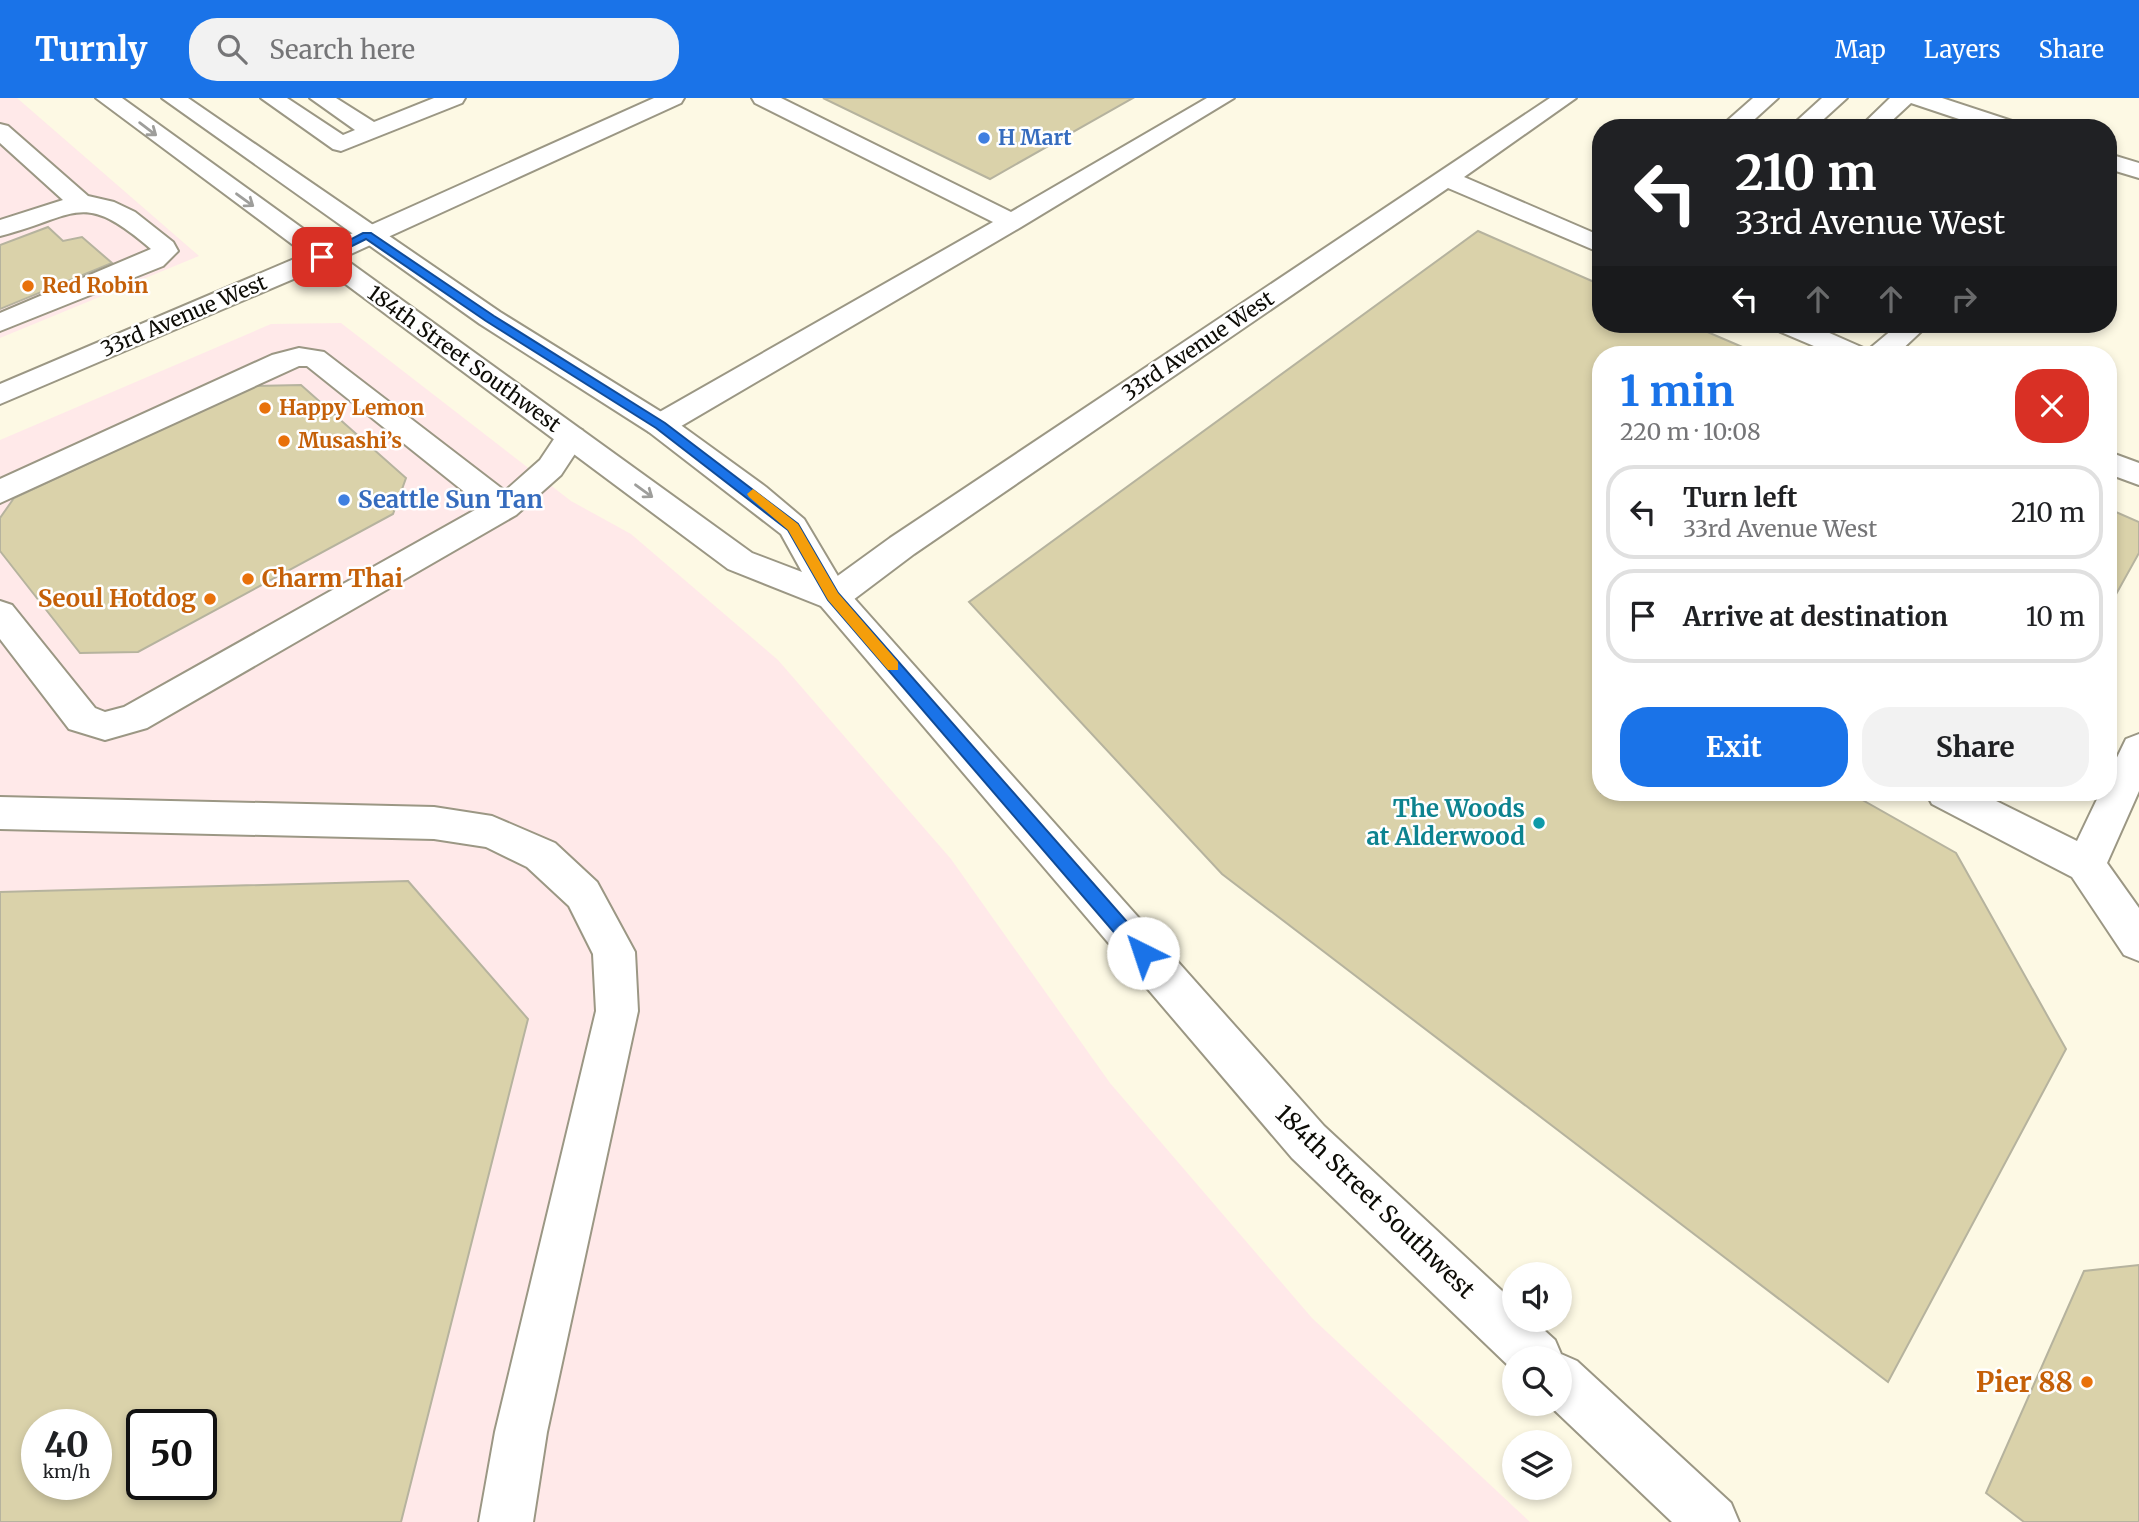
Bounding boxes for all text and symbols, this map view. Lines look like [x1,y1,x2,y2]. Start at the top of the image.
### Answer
search box [189,18,679,81]
text: Turnly [35,29,147,70]
icon: search [213,30,251,68]
text: Search here [269,33,415,66]
text: Map [1835,34,1886,65]
text: Layers [1924,34,2000,65]
text: Share [2038,34,2104,65]
one-way arrow [139,121,158,136]
place label: H Mart [998,124,1072,151]
marker: H Mart [976,130,992,146]
text: 210 m [1735,142,1876,203]
icon: left [1620,147,1711,238]
one-way arrow [235,193,254,208]
text: 33rd Avenue West [1735,203,2005,243]
pin [292,227,352,287]
icon: arrive [303,238,341,276]
street label: 33rd Avenue West [97,268,271,363]
place label: Red Robin [42,272,148,299]
marker: Red Robin [20,278,36,294]
street label: 184th Street Southwest [362,279,566,438]
icon: left [1726,280,1764,318]
icon: ahead [1799,280,1837,318]
icon: ahead [1872,280,1910,318]
icon: right [1945,280,1983,318]
street label: 33rd Avenue West [1117,285,1279,406]
text: 1 min [1620,365,1734,417]
button: close [2015,369,2089,443]
place label: Happy Lemon [279,394,424,421]
marker: Happy Lemon [257,400,273,416]
text: 220 m · 10:08 [1620,417,1761,446]
place label: Musashi’s [298,427,402,454]
marker: Musashi’s [276,433,292,449]
text: Turn left [1683,481,1797,514]
one-way arrow [635,483,653,498]
place label: Seattle Sun Tan [358,484,543,515]
marker: Seattle Sun Tan [336,492,352,508]
icon: left [1624,493,1662,531]
text: 210 m [2011,496,2085,529]
text: 33rd Avenue West [1683,514,1877,543]
place label: Charm Thai [262,563,403,594]
marker: Charm Thai [240,571,256,587]
place label: Seoul Hotdog [38,583,196,614]
marker: Seoul Hotdog [202,591,218,607]
icon: arrive [1624,597,1662,635]
text: Arrive at destination [1683,600,1948,633]
text: 10 m [2026,600,2085,633]
button: Exit [1620,707,1848,787]
button: Share [1862,707,2089,787]
place label: The Woods at Alderwood [1367,793,1525,852]
marker: The Woods at Alderwood [1531,815,1547,831]
position arrow [1106,916,1180,990]
street label: 184th Street Southwest [1269,1098,1482,1306]
map controls [1502,1262,1572,1500]
button: sound [1502,1262,1572,1332]
button: search [1502,1346,1572,1416]
place label: Pier 88 [1976,1364,2073,1400]
marker: Pier 88 [2079,1374,2095,1390]
speed limit sign: 50 [126,1409,217,1500]
text: 40 [44,1423,89,1467]
button: layers [1502,1430,1572,1500]
text: km/h [43,1460,90,1483]

